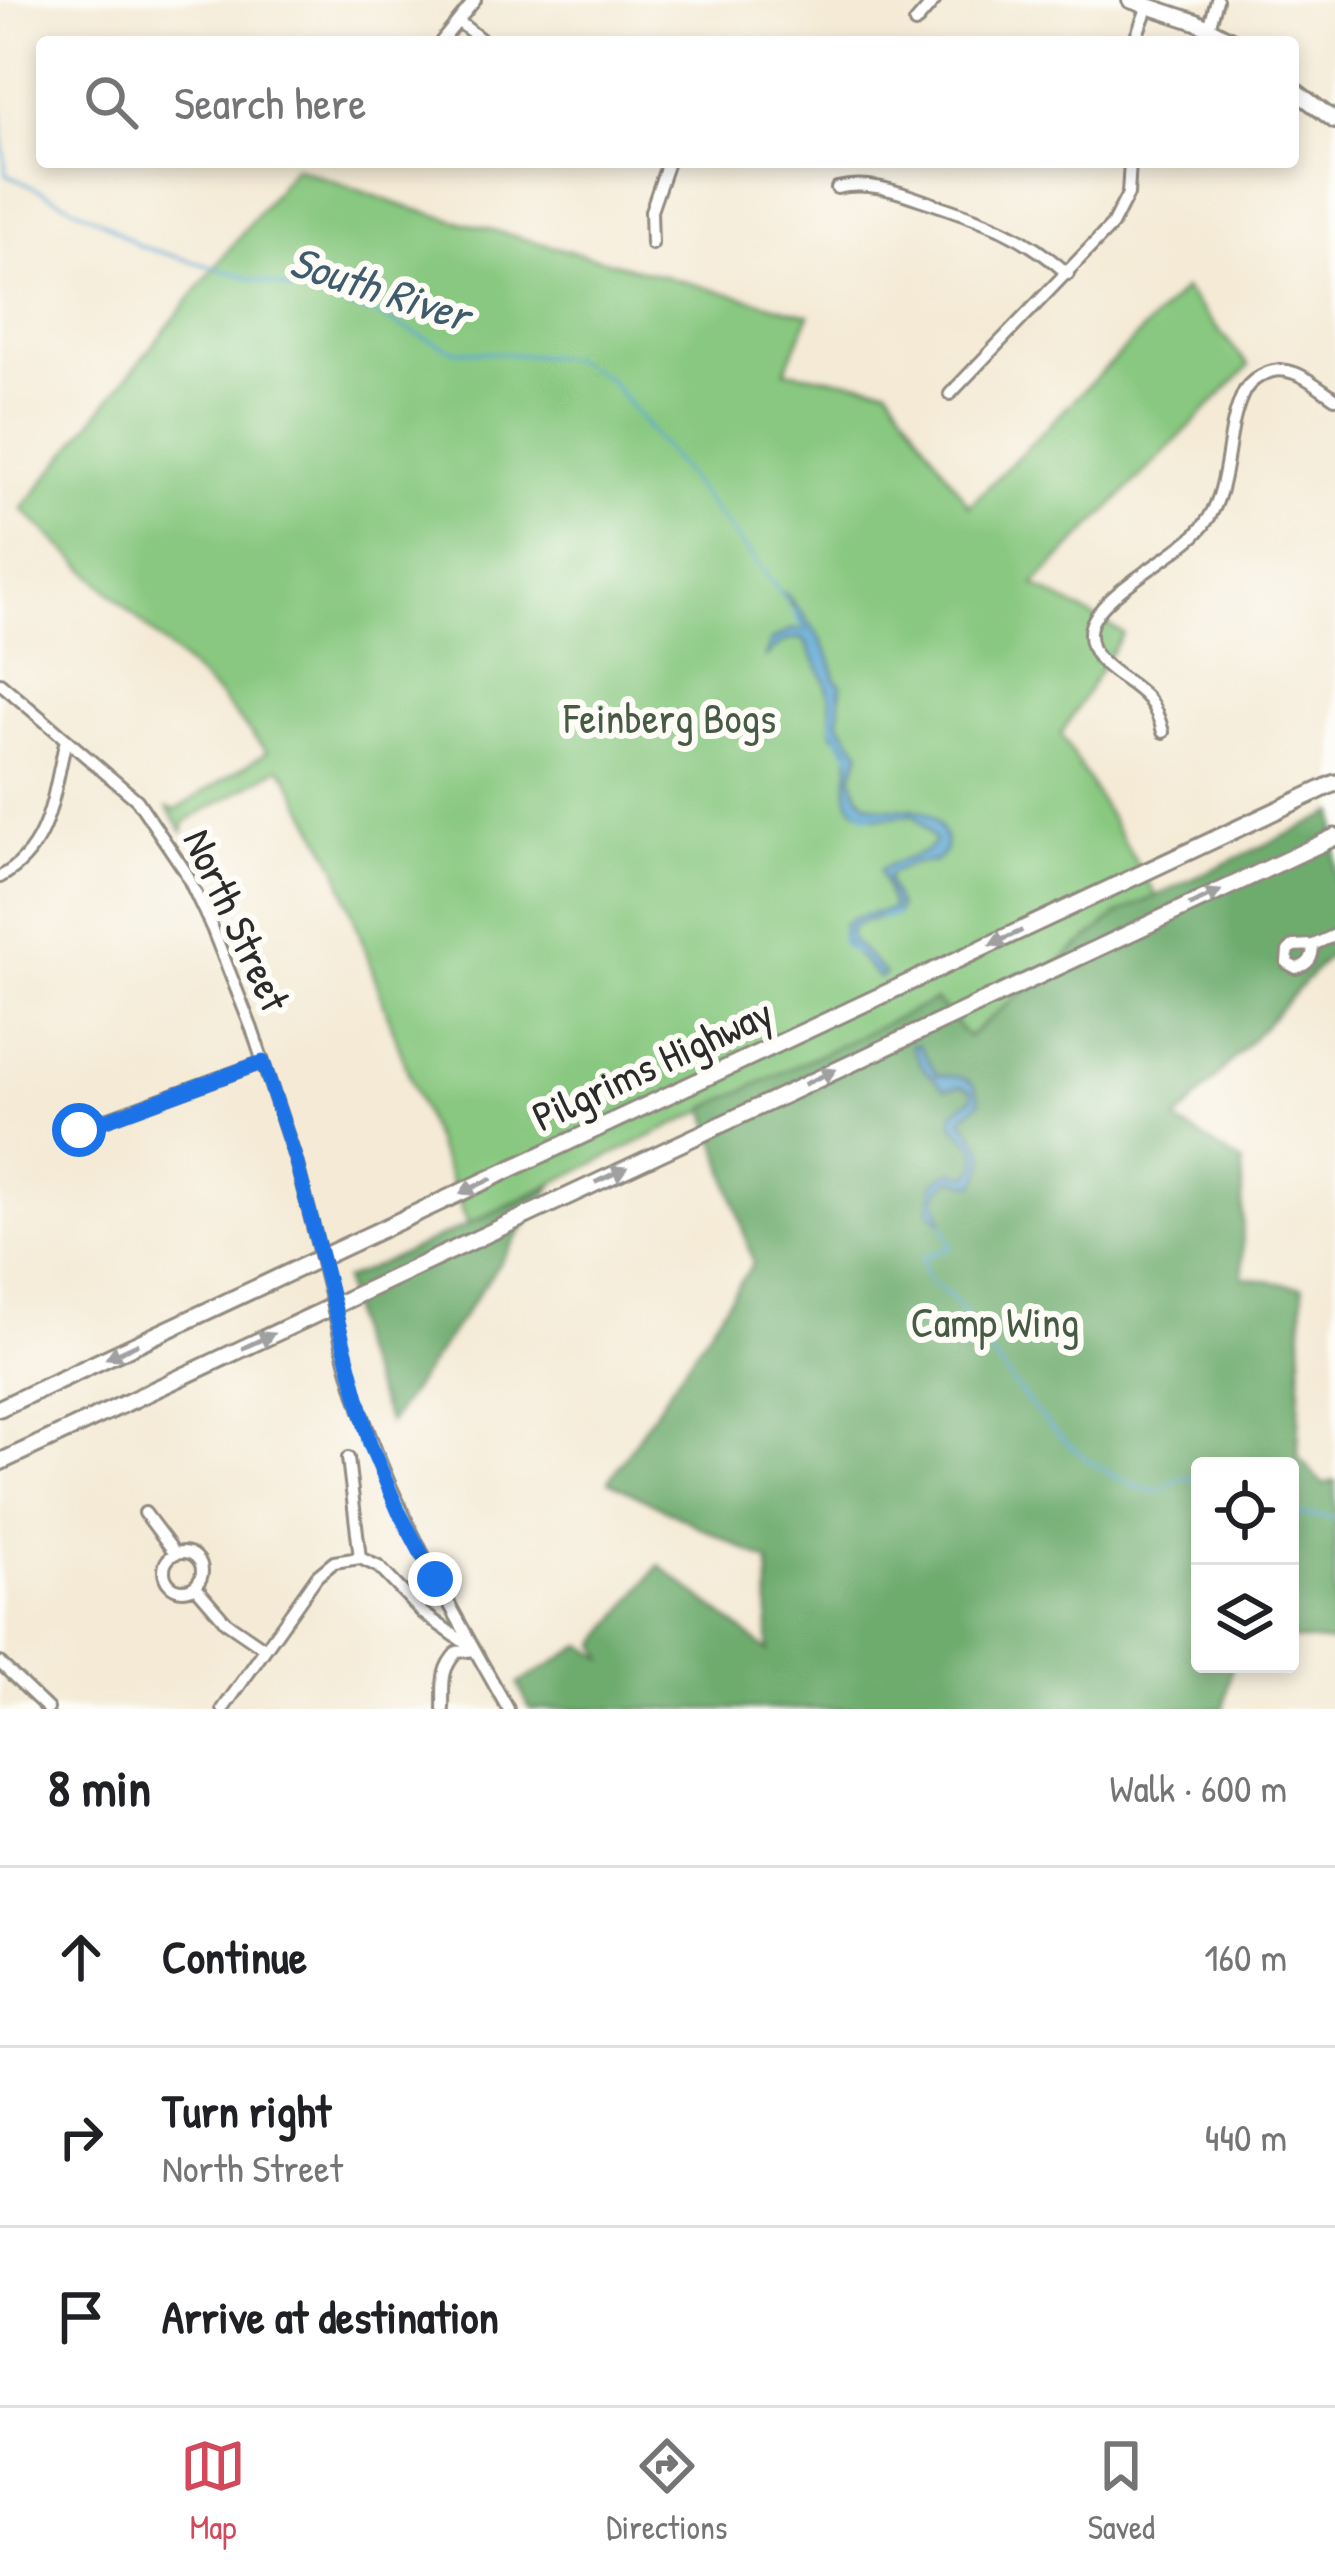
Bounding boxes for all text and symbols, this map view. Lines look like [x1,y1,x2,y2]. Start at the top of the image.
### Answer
search box [36,36,1299,168]
icon: search [78,69,144,135]
text: Search here [174,72,366,133]
water label: South River [283,230,482,347]
park label: Feinberg Bogs [563,689,776,746]
street label: North Street [170,819,305,1021]
one-way arrow [1188,888,1223,908]
one-way arrow [988,928,1023,948]
street label: Pilgrims Highway [523,983,781,1144]
one-way arrow [803,1067,838,1087]
route start [52,1103,106,1157]
one-way arrow [594,1165,629,1185]
one-way arrow [458,1176,493,1196]
park label: Camp Wing [911,1293,1079,1350]
one-way arrow [241,1331,276,1351]
one-way arrow [104,1341,139,1361]
map controls [1191,1457,1299,1673]
button: locate [1191,1457,1299,1565]
route end [408,1552,462,1606]
button: layers [1191,1565,1299,1673]
text: 8 min [48,1753,151,1822]
text: Walk · 600 m [1109,1761,1287,1814]
icon: ahead [48,1924,114,1990]
text: Continue [162,1926,307,1987]
text: 160 m [1204,1930,1287,1983]
text: Turn right [162,2080,331,2141]
icon: right [48,2104,114,2170]
text: 440 m [1205,2110,1287,2163]
text: North Street [162,2141,343,2194]
icon: arrive [48,2284,114,2350]
text: Arrive at destination [162,2286,499,2347]
tab: Map [180,2433,246,2549]
tab: Directions [606,2433,728,2549]
tab: Saved [1088,2433,1155,2549]

